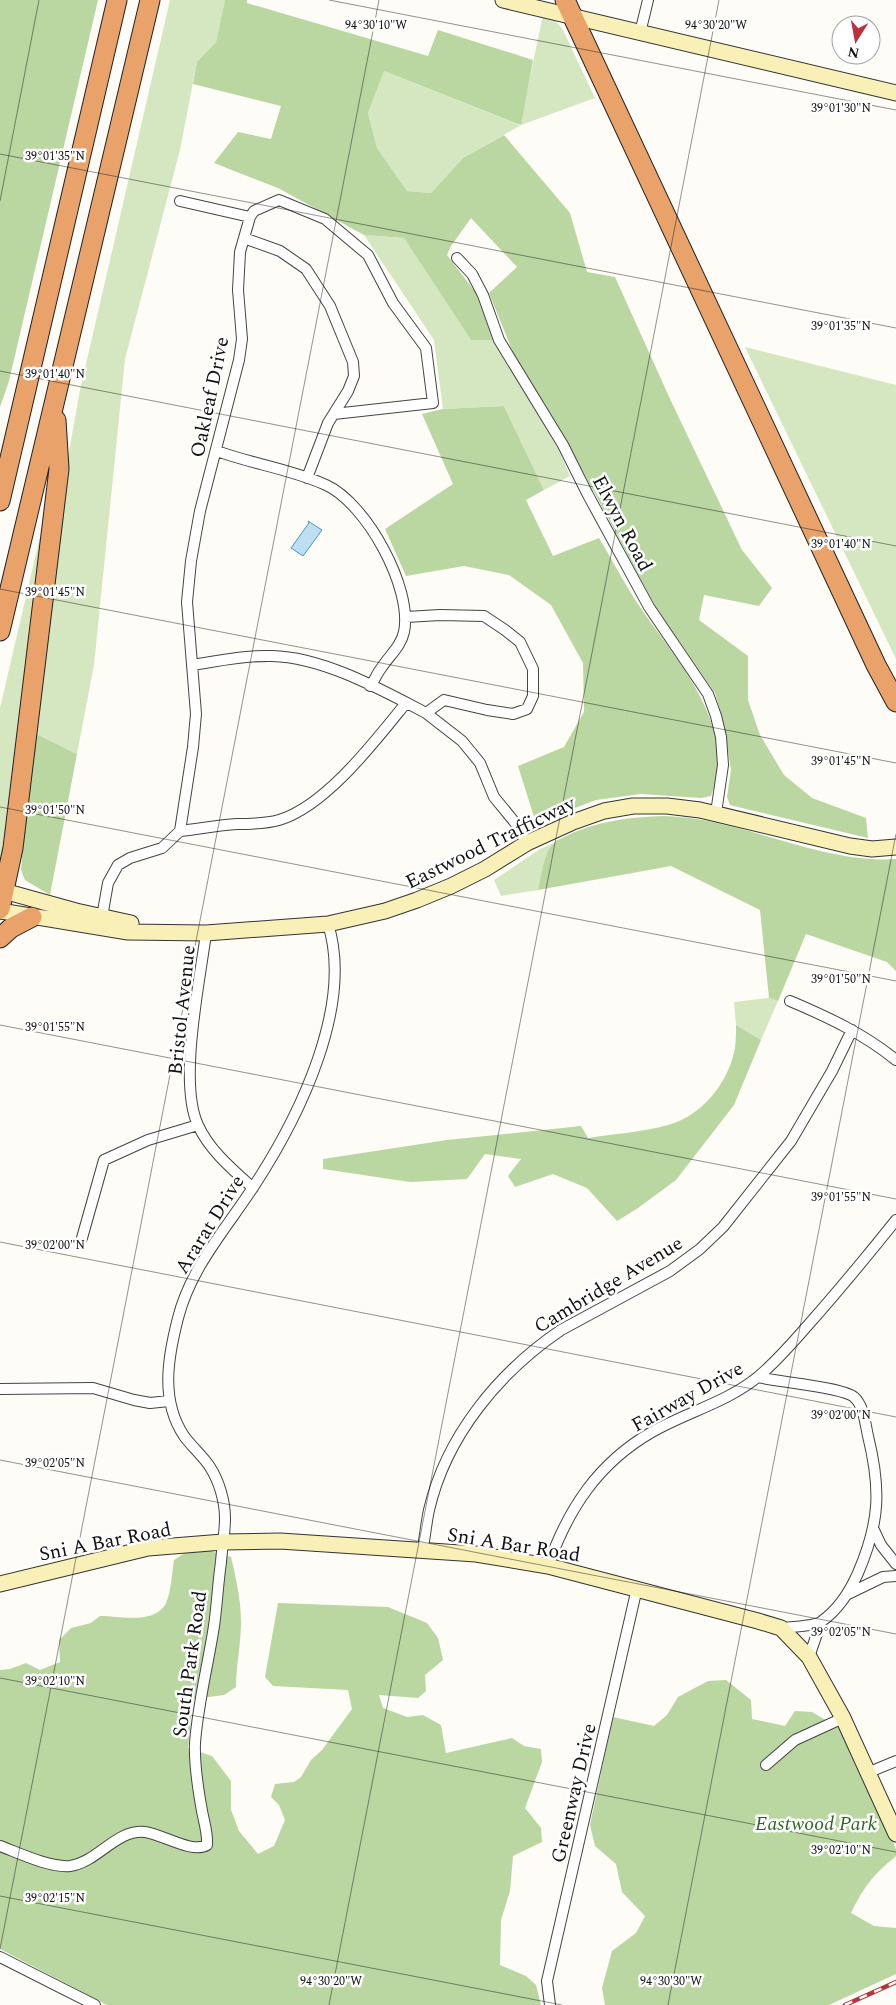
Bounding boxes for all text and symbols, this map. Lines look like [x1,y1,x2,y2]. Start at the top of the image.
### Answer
north arrow [831,15,881,65]
text: 94°30'10"W [345,16,407,35]
text: 94°30'20"W [685,16,747,35]
text: N [846,41,861,64]
text: 39°01'30"N [811,99,871,118]
text: 39°01'35"N [25,147,85,166]
text: 39°01'35"N [811,317,871,336]
street label: Oakleaf Drive [183,334,237,460]
text: 39°01'40"N [25,365,85,384]
street label: Elwyn Road [584,470,660,577]
text: 39°01'40"N [811,535,871,554]
text: 39°01'45"N [25,583,85,602]
text: 39°01'45"N [811,752,871,771]
street label: Eastwood Trafficway [400,788,582,897]
text: 39°01'50"N [25,801,85,820]
street label: Bristol Avenue [160,944,204,1077]
text: 39°01'50"N [811,970,871,989]
text: 39°01'55"N [25,1018,85,1037]
street label: Ararat Drive [167,1169,252,1280]
text: 39°01'55"N [811,1188,871,1207]
street label: Cambridge Avenue [528,1228,689,1341]
text: 39°02'00"N [25,1236,85,1255]
street label: Fairway Drive [626,1354,749,1440]
text: 39°02'00"N [811,1406,871,1425]
text: 39°02'05"N [25,1454,85,1473]
street label: Sni A Bar Road [36,1514,174,1570]
street label: Sni A Bar Road [445,1520,583,1570]
street label: South Park Road [165,1589,215,1740]
text: 39°02'05"N [811,1623,871,1642]
text: 39°02'10"N [25,1672,85,1691]
street label: Greenway Drive [543,1720,605,1866]
park label: Eastwood Park [755,1809,878,1839]
text: 39°02'10"N [811,1841,871,1860]
text: 39°02'15"N [25,1889,85,1908]
text: 94°30'20"W [300,1972,362,1991]
text: 94°30'30"W [640,1972,702,1991]

